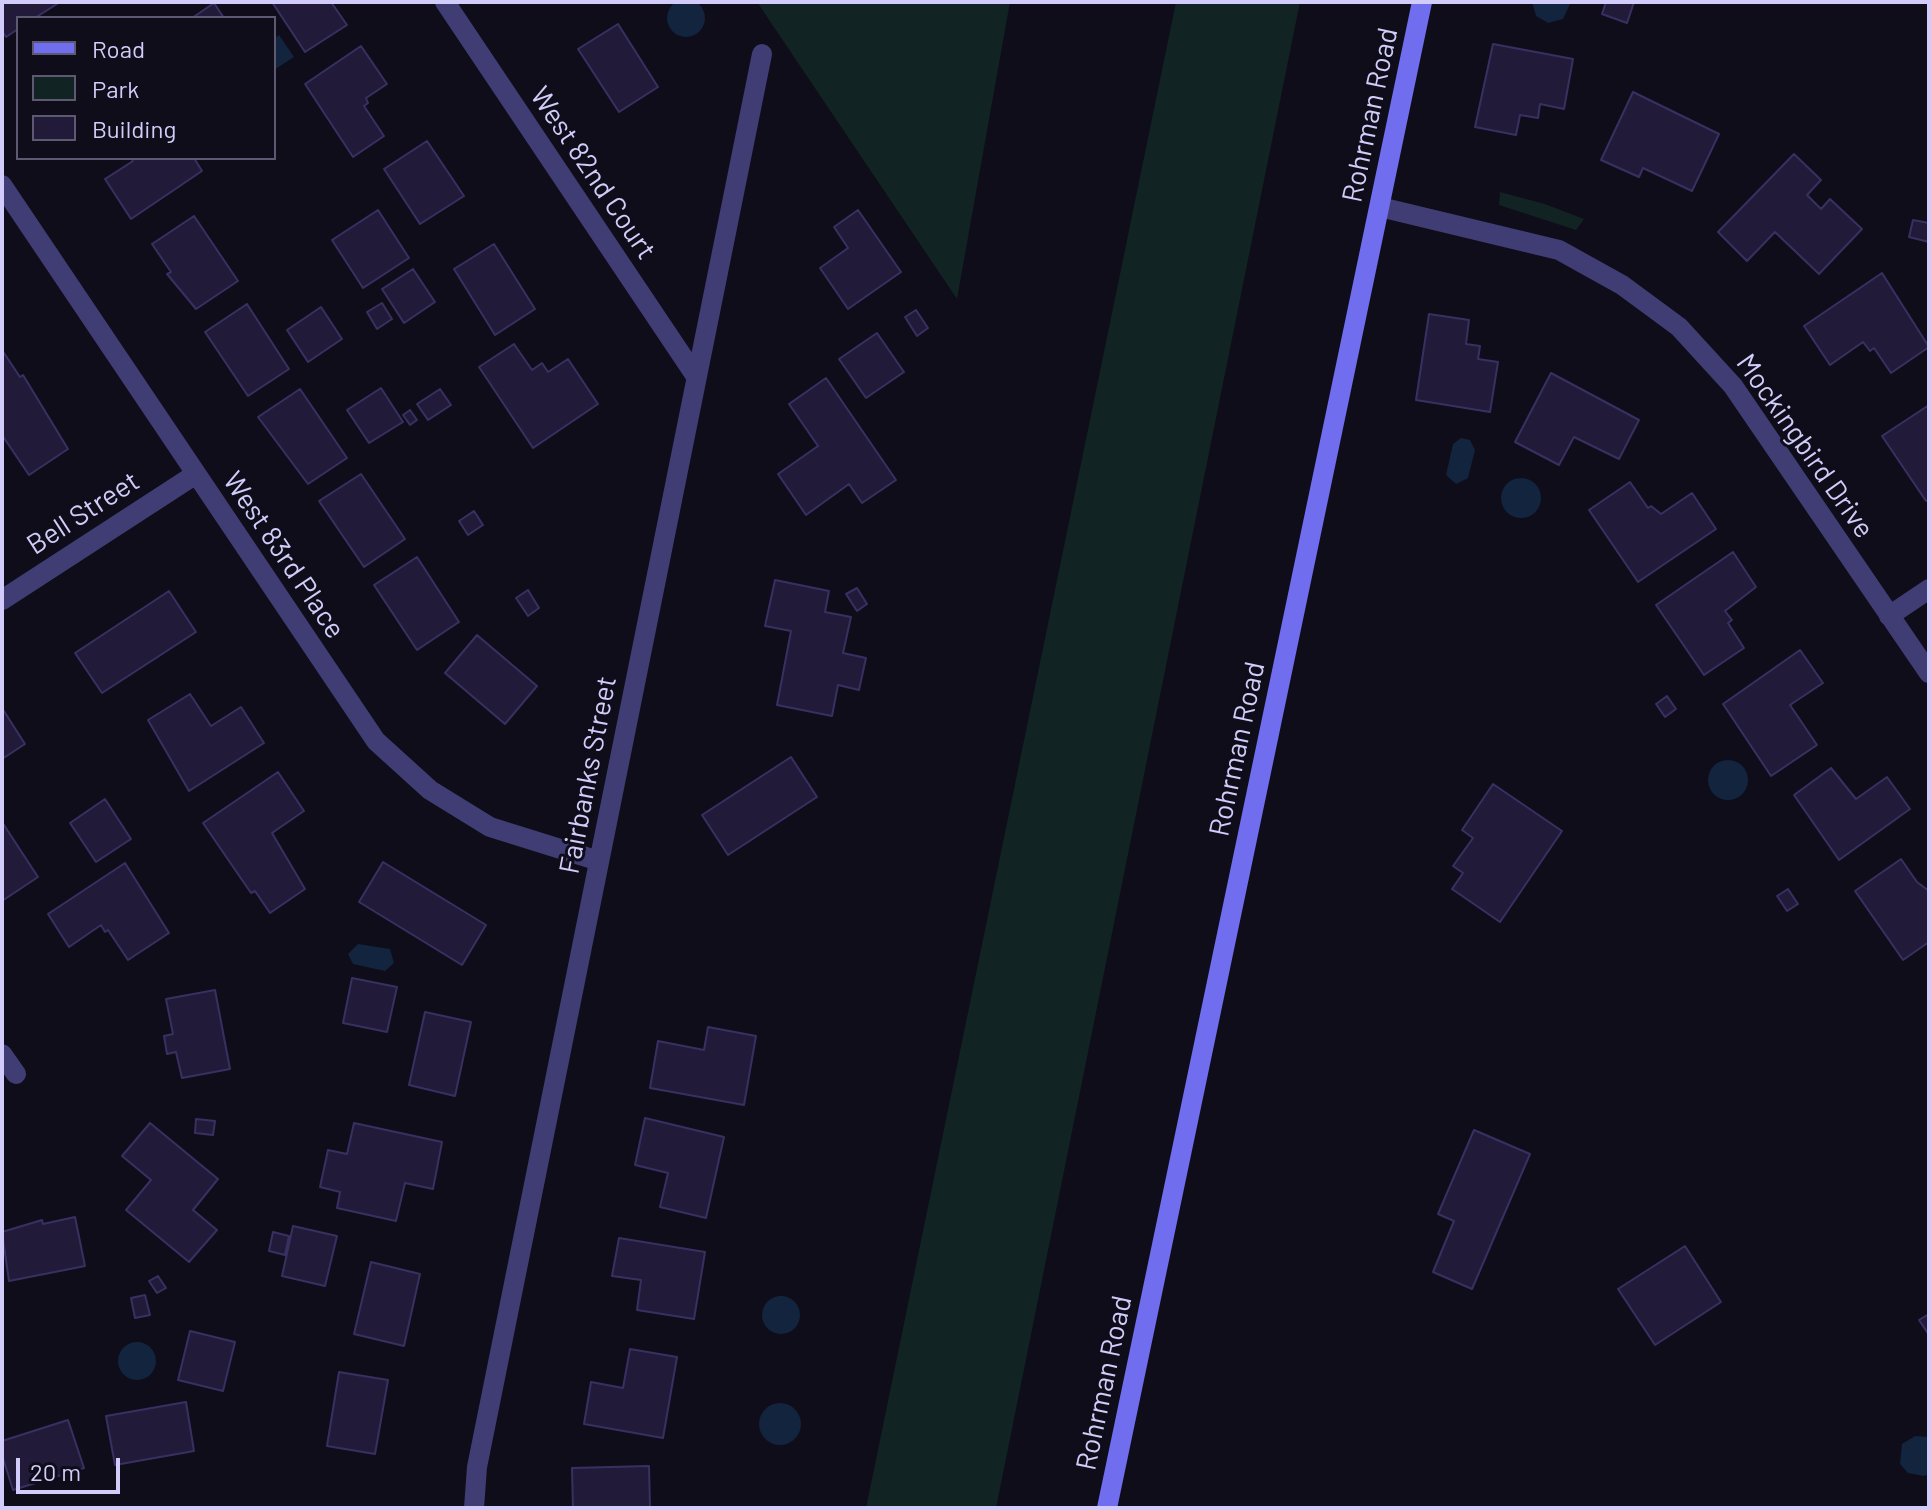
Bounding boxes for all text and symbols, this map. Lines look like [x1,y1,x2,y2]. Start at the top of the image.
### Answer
legend [16,16,276,160]
street label: Rohrman Road [1335,25,1405,205]
text: Road [92,34,145,63]
text: Park [92,74,139,103]
street label: West 82nd Court [523,80,663,266]
text: Building [92,114,176,143]
street label: Mockingbird Drive [1729,348,1881,544]
street label: Bell Street [20,464,146,562]
street label: West 83rd Place [216,465,352,645]
street label: Rohrman Road [1202,659,1272,839]
street label: Fairbanks Street [552,673,624,877]
street label: Rohrman Road [1069,1293,1139,1473]
scale bar [20,1442,124,1492]
text: 20 m [30,1457,81,1486]

